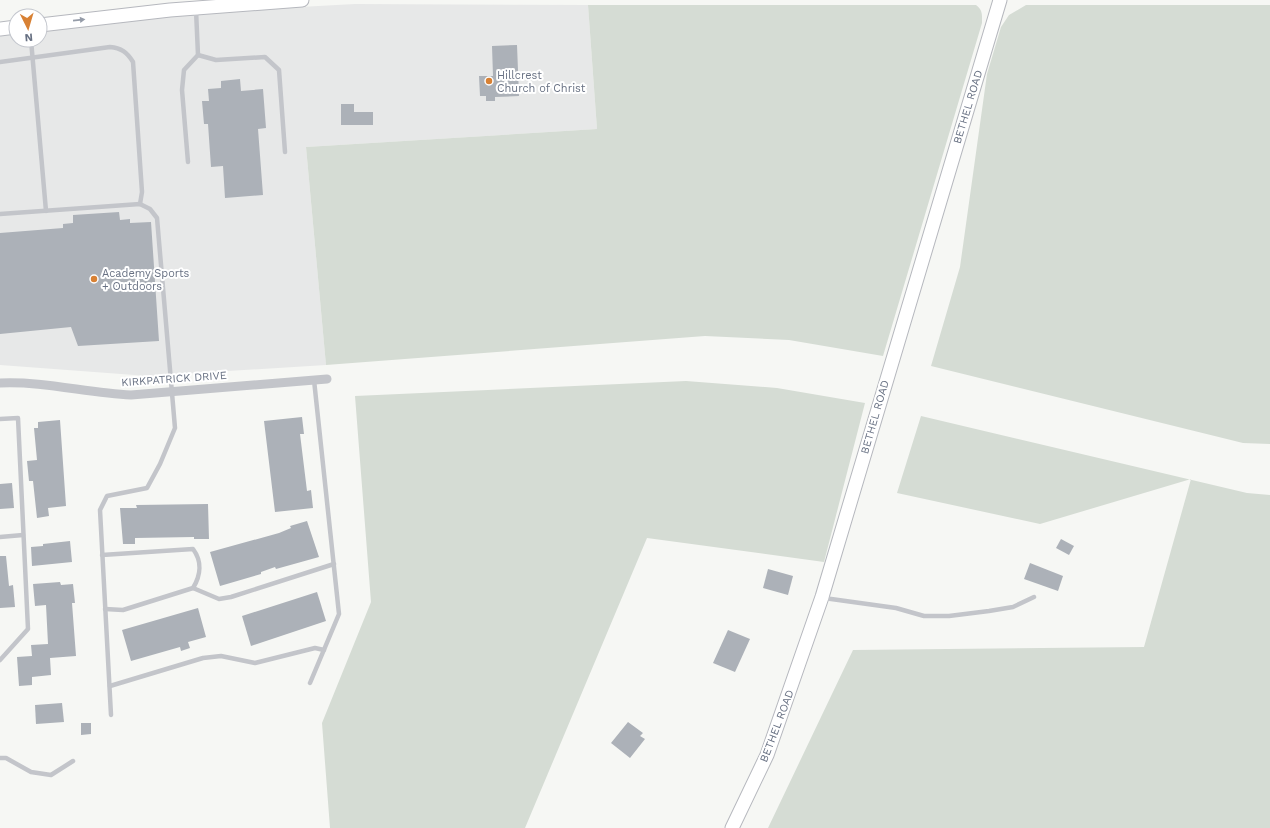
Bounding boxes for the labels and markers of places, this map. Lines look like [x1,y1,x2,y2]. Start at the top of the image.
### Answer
place label: Hillcrest Church of Christ [497,69,586,95]
marker: Hillcrest Church of Christ [484,76,494,86]
place label: Academy Sports + Outdoors [102,267,190,293]
marker: Academy Sports + Outdoors [89,274,99,284]

